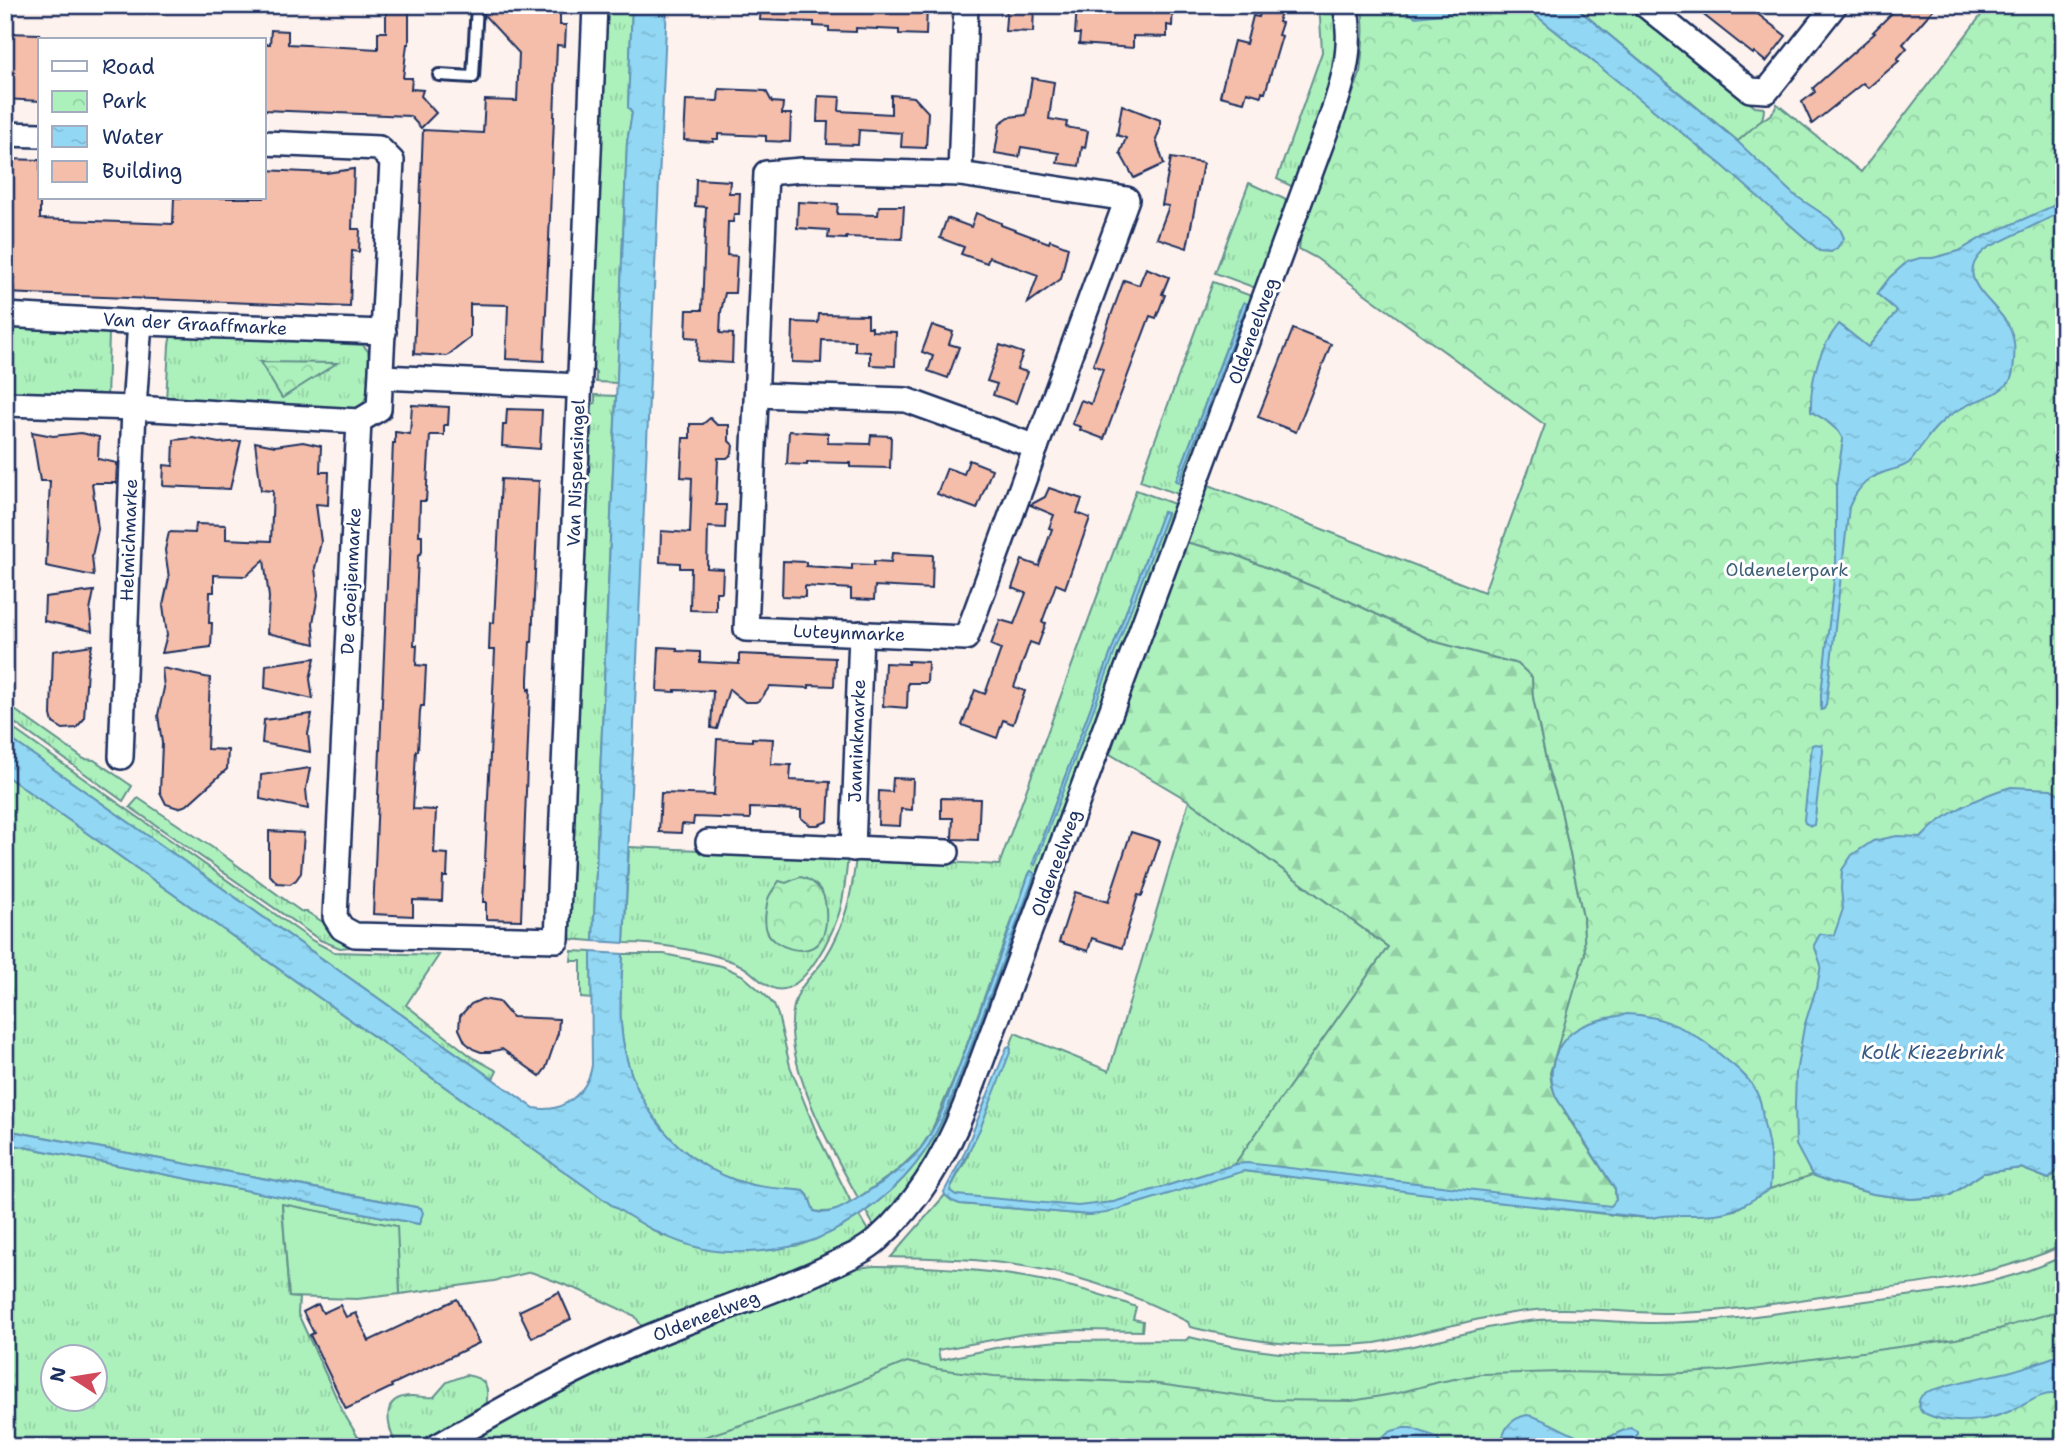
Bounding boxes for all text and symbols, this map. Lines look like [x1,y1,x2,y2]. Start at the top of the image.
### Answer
legend [38,38,266,200]
text: Road [102,53,155,81]
text: Park [102,87,147,115]
text: Water [102,123,164,151]
text: Building [102,157,182,185]
street label: Oldeneelweg [1223,274,1283,388]
street label: Van der Graaffmarke [102,307,288,341]
street label: Van Nispensingel [561,398,591,547]
street label: Helmichmarke [115,478,143,602]
street label: De Goeijenmarke [335,507,367,655]
park label: Oldenelerpark [1725,558,1849,582]
street label: Luteynmarke [793,619,905,647]
street label: Janninkmarke [843,679,871,803]
street label: Oldeneelweg [1026,806,1086,920]
water label: Kolk Kiezebrink [1861,1040,2005,1065]
street label: Oldeneelweg [649,1285,763,1347]
north arrow [38,1344,108,1414]
text: N [44,1365,72,1385]

